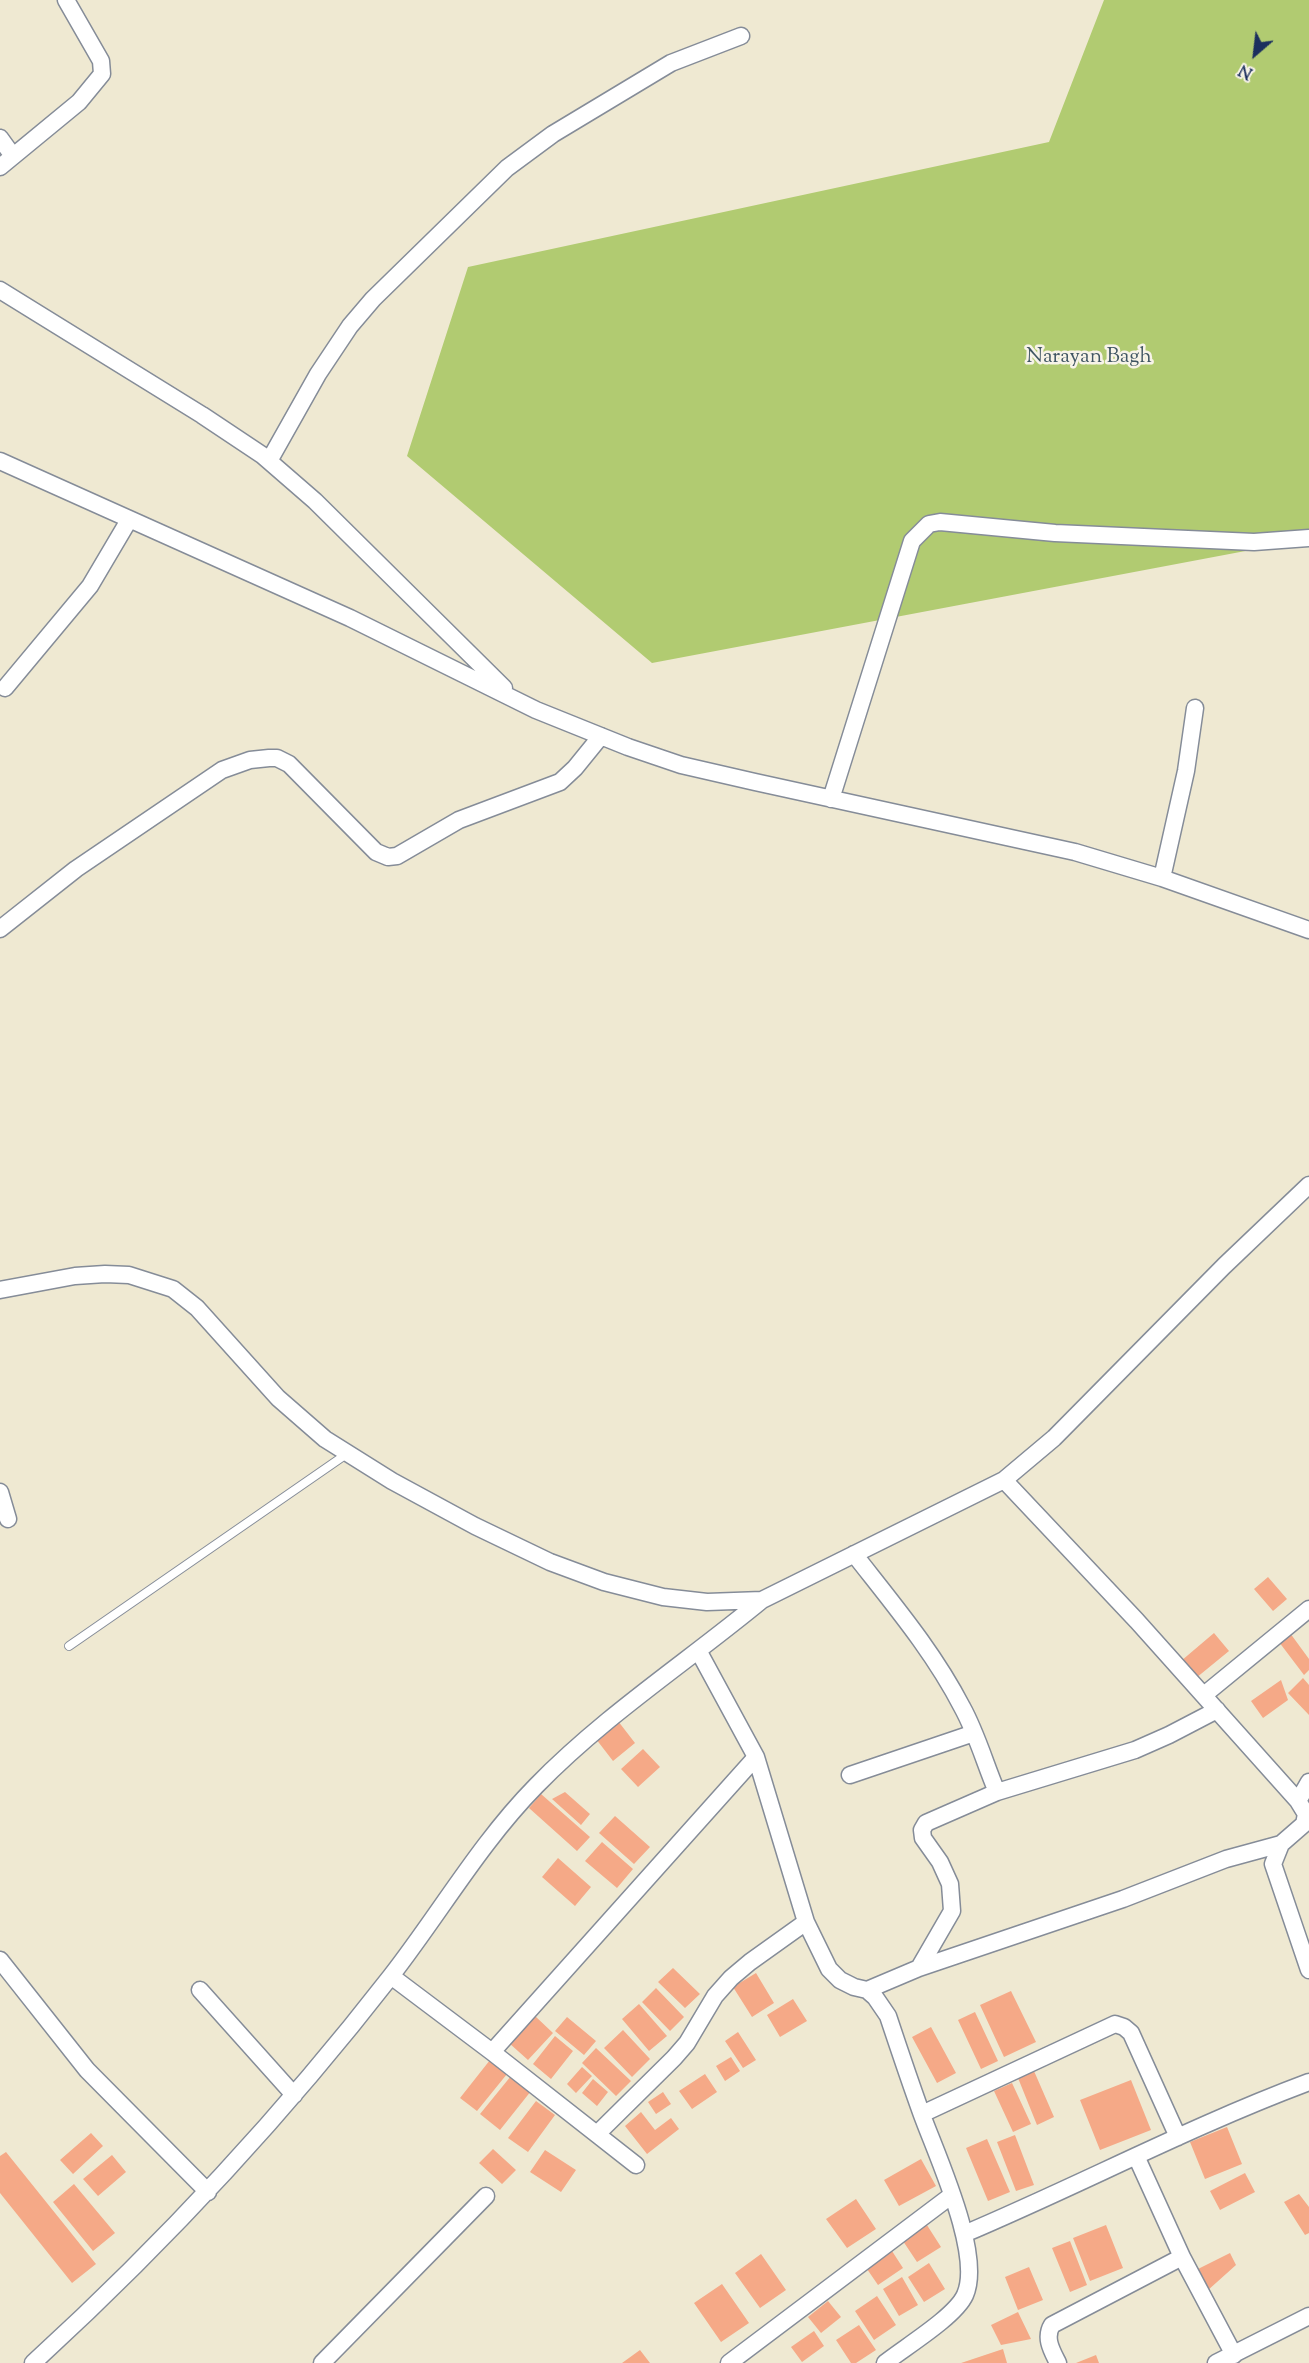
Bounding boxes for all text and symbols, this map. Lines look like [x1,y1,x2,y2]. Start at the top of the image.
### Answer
north arrow [1225,24,1285,84]
text: N [1235,57,1257,83]
park label: Narayan Bagh [1026,345,1152,371]

